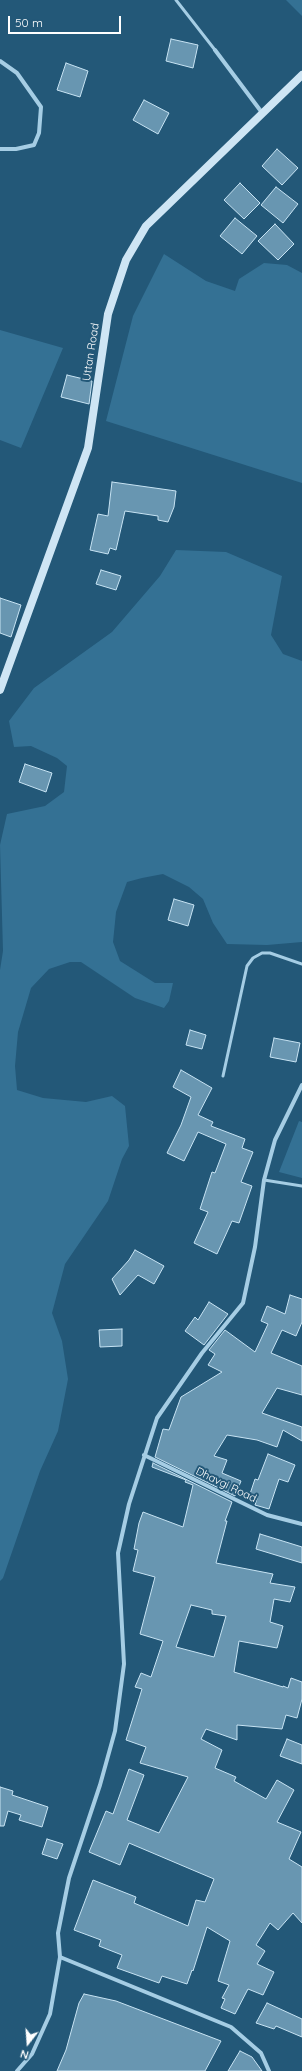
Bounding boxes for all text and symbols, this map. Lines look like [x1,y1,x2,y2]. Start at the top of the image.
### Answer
scale bar [10,8,123,34]
text: 50 m [15,15,43,30]
street label: Uttan Road [80,322,102,382]
street label: Dhavgi Road [193,1465,259,1505]
north arrow [8,2023,48,2063]
text: N [19,2047,30,2062]

